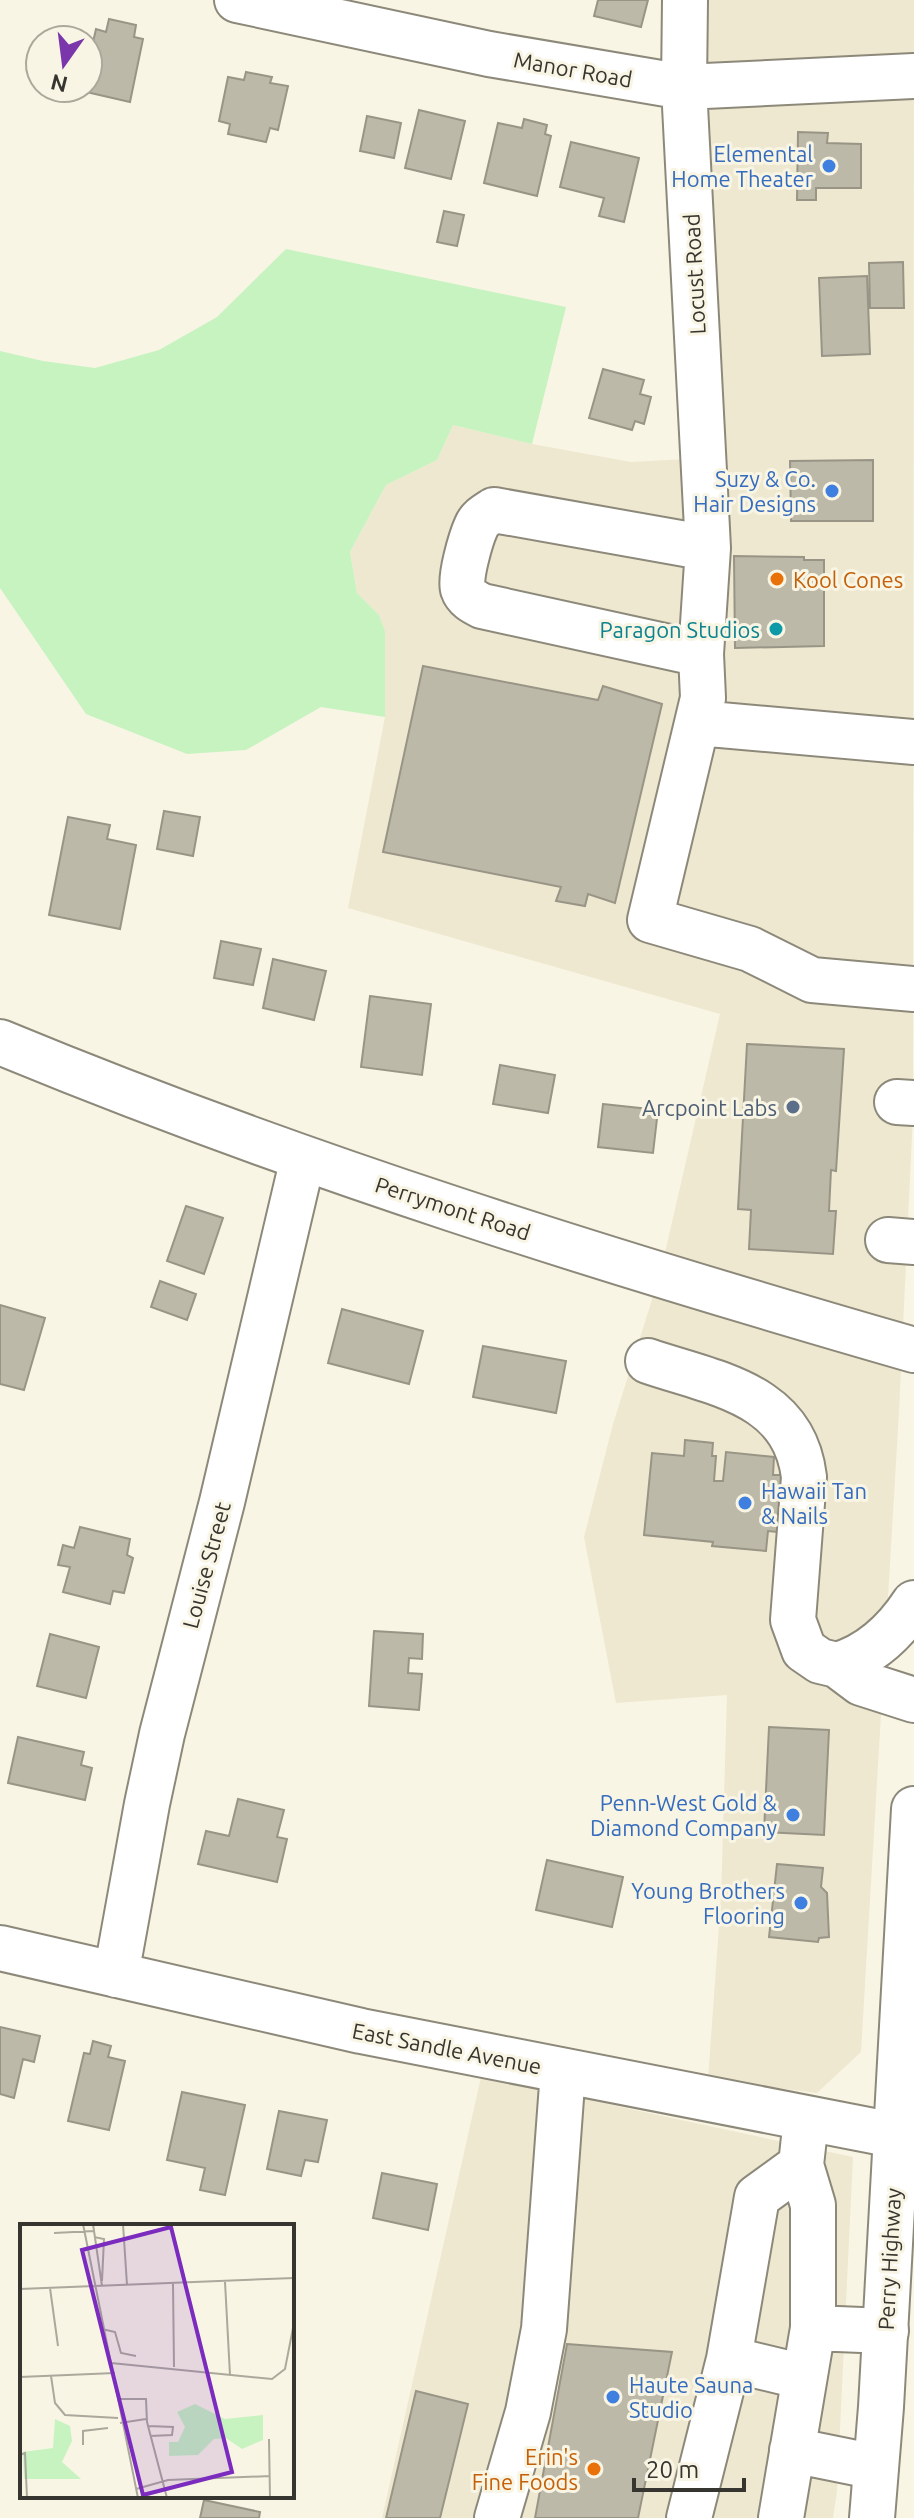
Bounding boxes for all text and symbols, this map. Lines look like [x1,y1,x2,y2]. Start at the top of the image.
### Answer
north arrow [24,24,104,104]
street label: Manor Road [512,46,634,92]
text: N [48,70,70,98]
place label: Elemental Home Theater [671,141,814,191]
marker: Elemental Home Theater [820,157,838,175]
street label: Locust Road [678,213,710,335]
place label: Suzy & Co. Hair Designs [693,466,816,516]
marker: Suzy & Co. Hair Designs [823,482,841,500]
place label: Kool Cones [793,567,903,592]
marker: Kool Cones [768,570,786,588]
place label: Paragon Studios [600,617,760,642]
marker: Paragon Studios [767,620,785,638]
place label: Arcpoint Labs [642,1095,777,1120]
marker: Arcpoint Labs [784,1098,802,1116]
street label: Perrymont Road [372,1171,534,1245]
place label: Hawaii Tan & Nails [761,1478,867,1528]
marker: Hawaii Tan & Nails [736,1494,754,1512]
street label: Louise Street [177,1499,235,1631]
place label: Penn-West Gold & Diamond Company [590,1790,778,1840]
marker: Penn-West Gold & Diamond Company [784,1806,802,1824]
place label: Young Brothers Flooring [631,1878,785,1928]
marker: Young Brothers Flooring [792,1894,810,1912]
street label: East Sandle Avenue [350,2017,544,2079]
street label: Perry Highway [873,2187,905,2331]
inset map [20,2224,294,2498]
place label: Haute Sauna Studio [629,2372,753,2422]
marker: Haute Sauna Studio [604,2388,622,2406]
scale bar [634,2442,744,2492]
place label: Erin's Fine Foods [472,2444,578,2494]
text: 20 m [646,2456,699,2483]
marker: Erin's Fine Foods [585,2460,603,2478]

